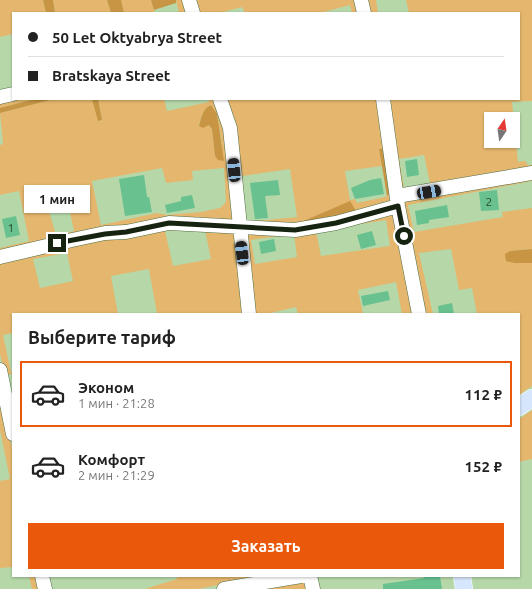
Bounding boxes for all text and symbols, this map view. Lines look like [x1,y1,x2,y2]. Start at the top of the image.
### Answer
text: 50 Let Oktyabrya Street [52,29,222,46]
text: Bratskaya Street [52,67,170,84]
north arrow [484,112,520,148]
map controls [484,112,520,148]
car [227,158,241,182]
car [416,184,442,200]
callout: 1 мин [24,185,90,213]
text: 1 мин [39,192,75,206]
house number: 2 [486,195,492,208]
house number: 1 [8,221,14,234]
route start [395,227,413,245]
route end [48,234,66,252]
car [235,240,249,266]
text: Выберите тариф [28,327,176,347]
icon: car [30,376,66,412]
text: Эконом [78,379,134,396]
text: 112 ₽ [465,386,502,403]
text: 1 мин · 21:28 [78,396,155,410]
icon: car [30,448,66,484]
text: Комфорт [78,451,145,468]
text: 152 ₽ [465,458,502,475]
text: 2 мин · 21:29 [78,468,155,482]
button: Заказать [28,523,504,569]

